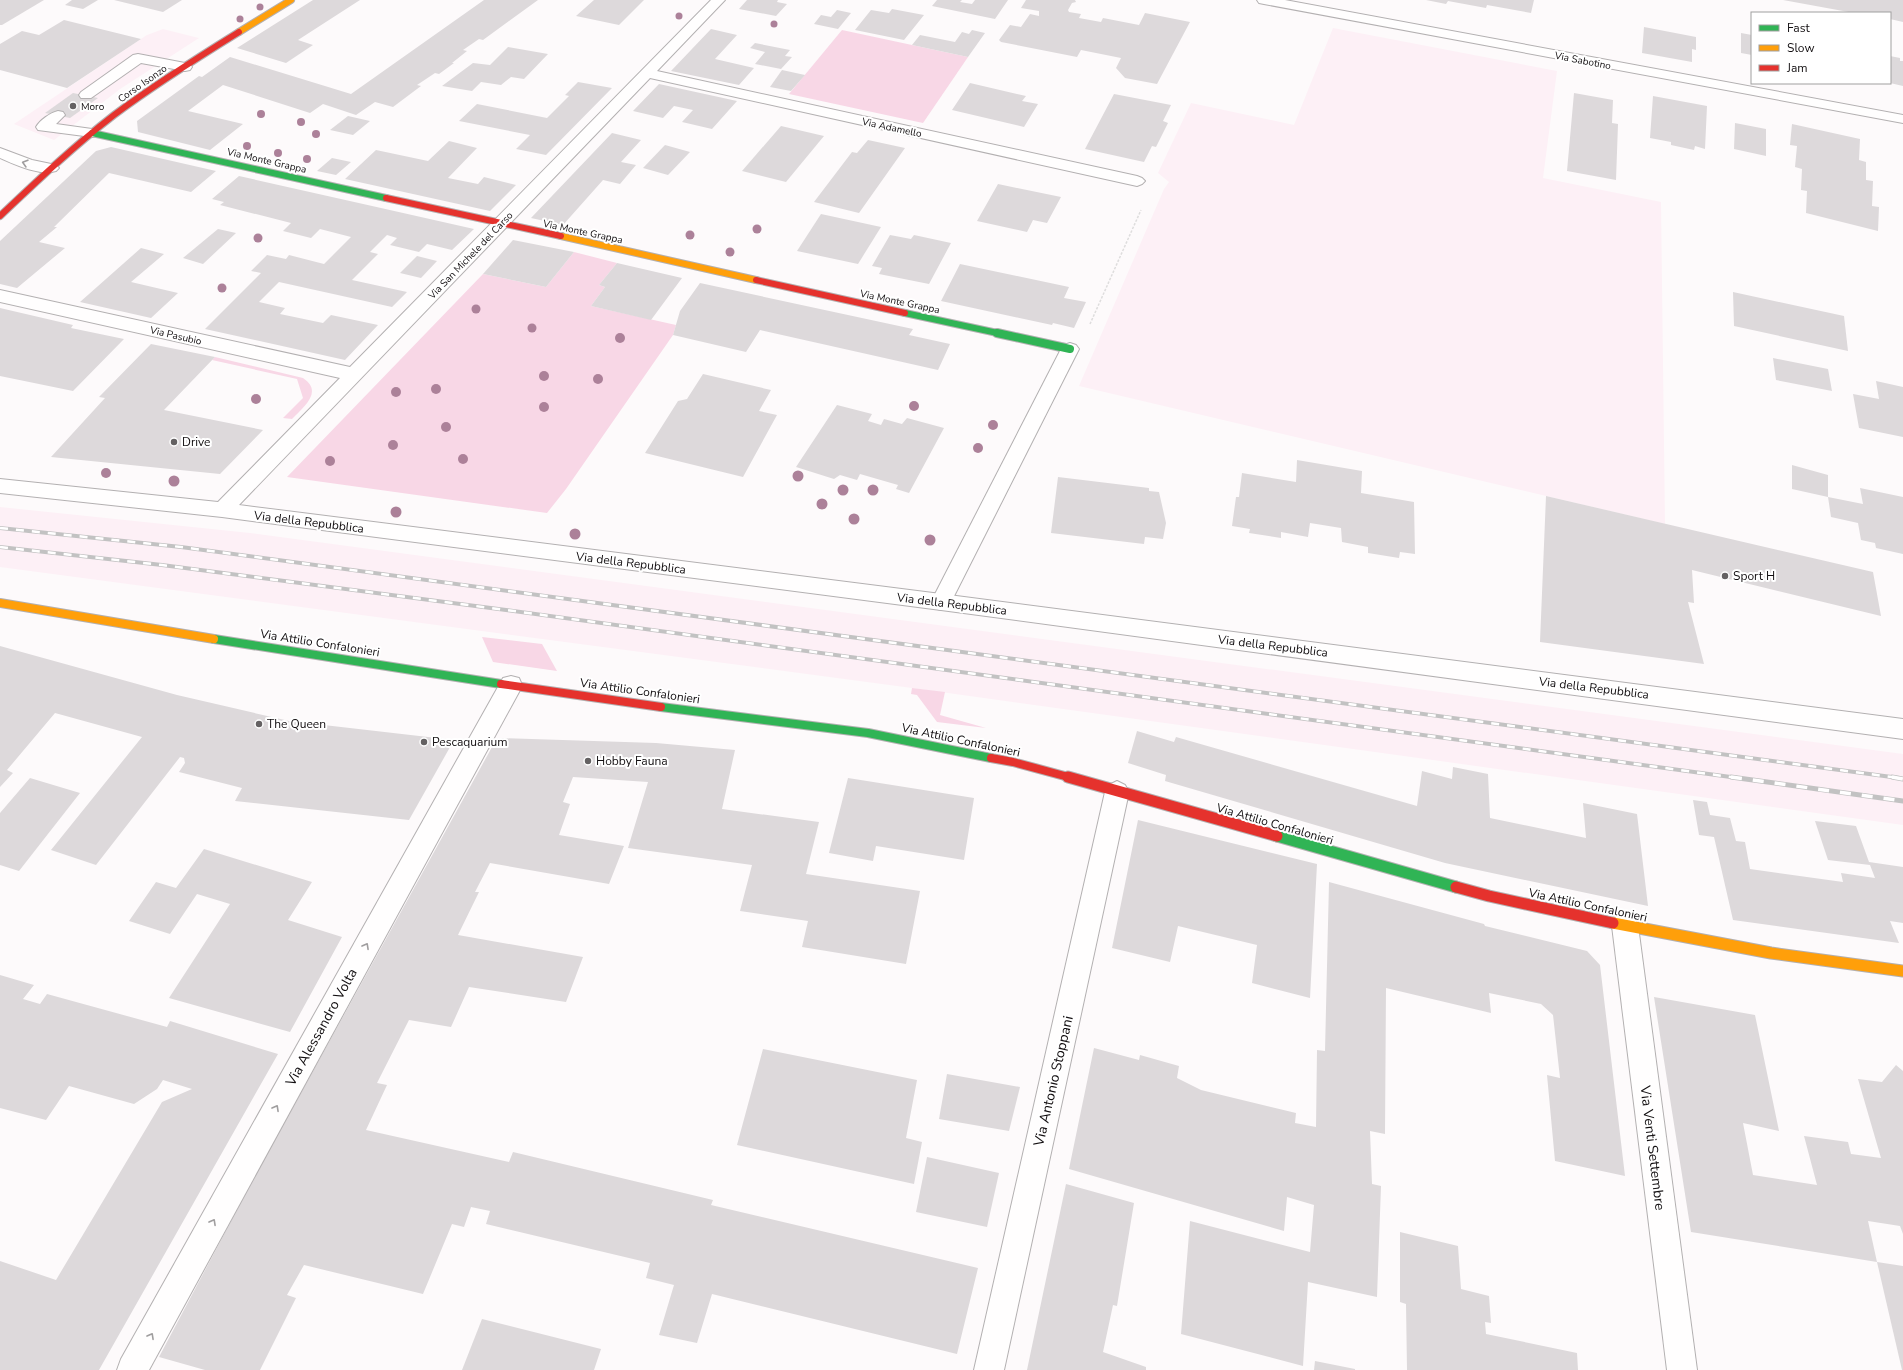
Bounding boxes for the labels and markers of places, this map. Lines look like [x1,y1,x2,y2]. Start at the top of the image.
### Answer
place label: Moro [81,100,105,114]
marker: Moro [68,101,78,111]
place label: Drive [182,434,210,450]
marker: Drive [169,437,179,447]
place label: Sport H [1733,568,1775,584]
marker: Sport H [1720,571,1730,581]
place label: The Queen [267,716,326,732]
marker: The Queen [254,719,264,729]
place label: Pescaquarium [432,734,508,750]
marker: Pescaquarium [419,737,429,747]
place label: Hobby Fauna [596,753,668,769]
marker: Hobby Fauna [583,756,593,766]

